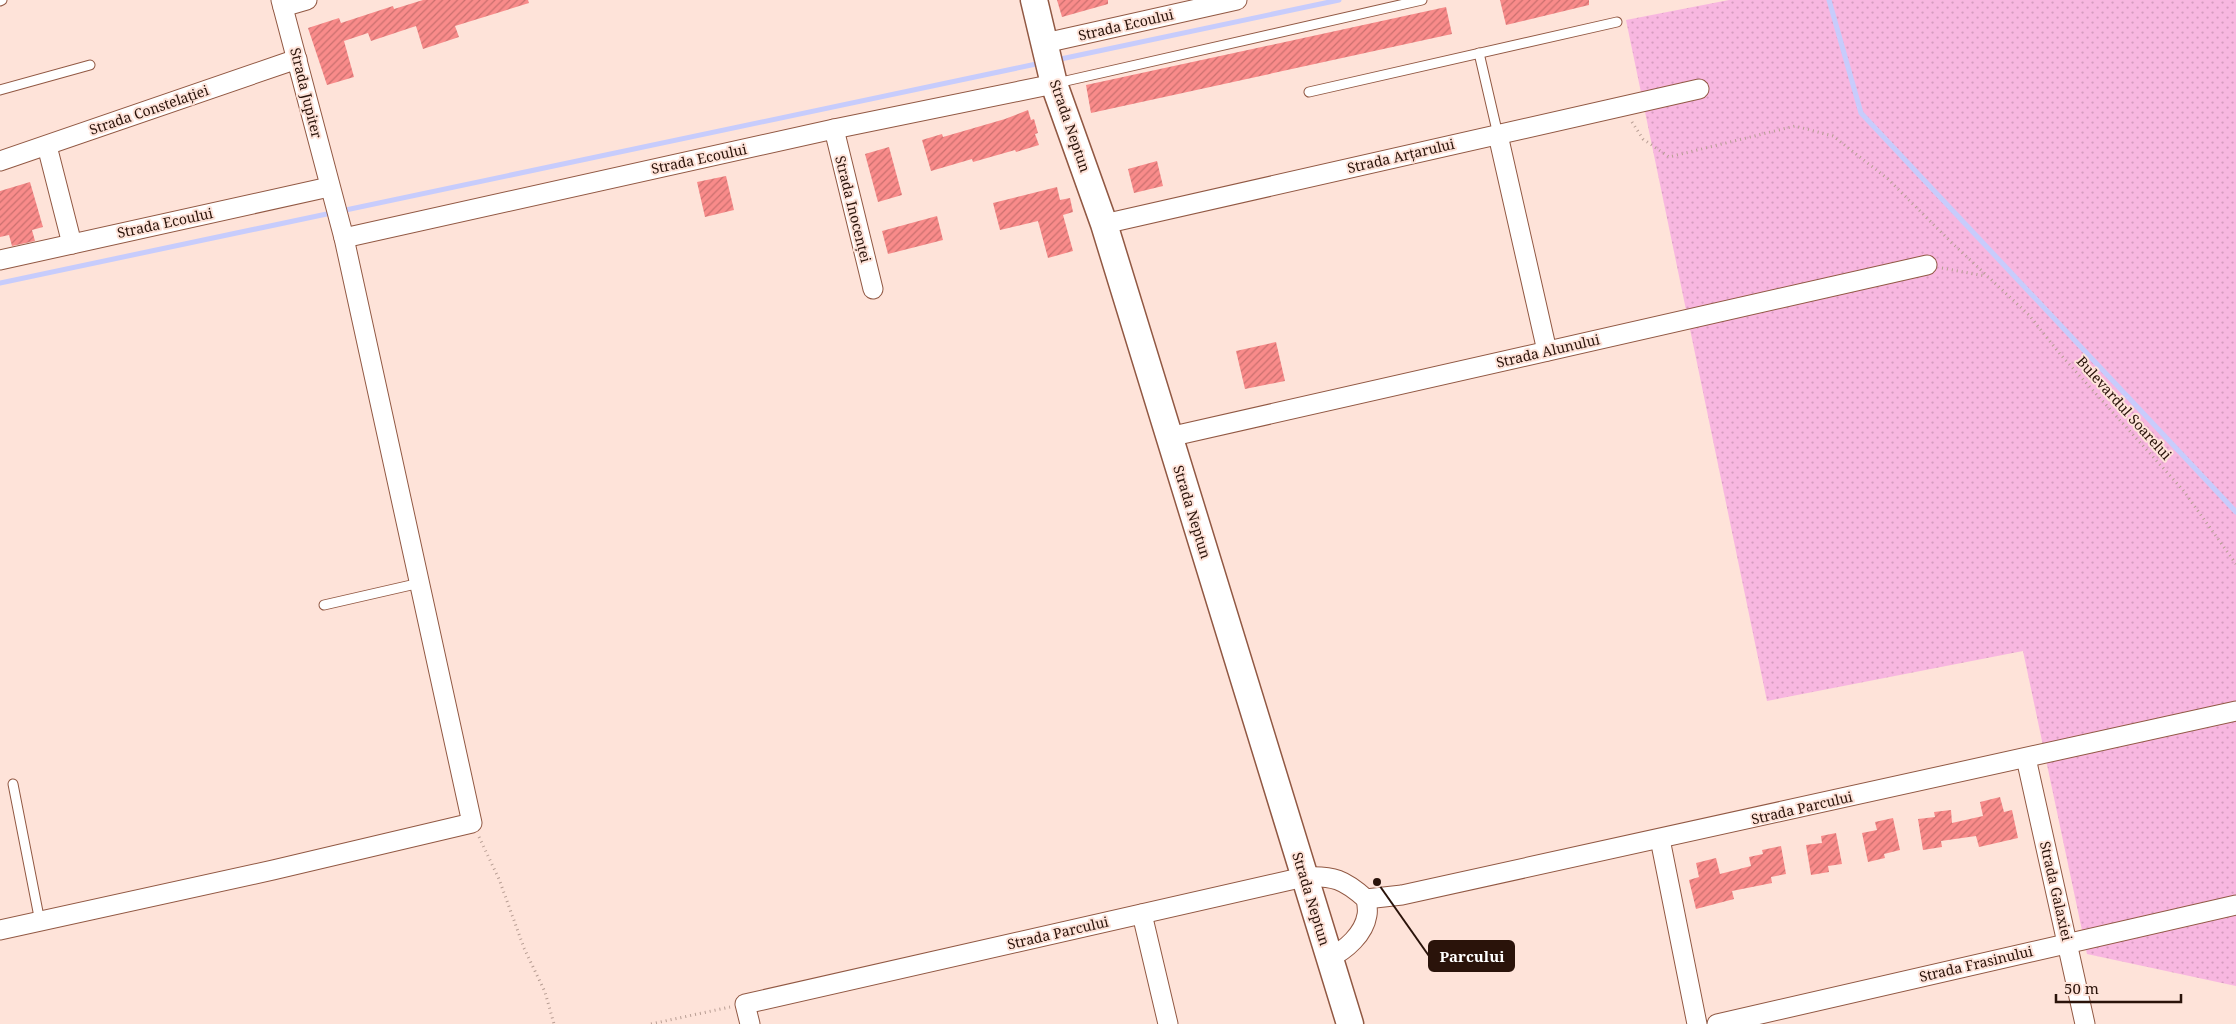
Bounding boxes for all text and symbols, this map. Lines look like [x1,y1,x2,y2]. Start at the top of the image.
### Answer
street label: Strada Ecoului [1076,4,1176,45]
street label: Strada Jupiter [286,46,327,141]
street label: Strada Neptun [1046,77,1095,175]
street label: Strada Constelației [87,80,211,139]
street label: Strada Arțarului [1345,134,1457,177]
street label: Strada Ecoului [649,139,749,178]
street label: Strada Inocenței [831,153,876,265]
street label: Strada Ecoului [115,203,215,242]
street label: Strada Alunului [1494,329,1602,372]
street label: Bulevardul Soarelui [2073,352,2176,464]
street label: Strada Neptun [1169,463,1216,561]
street label: Strada Parcului [1749,787,1855,828]
street label: Strada Galaxiei [2036,839,2077,943]
street label: Strada Neptun [1288,850,1335,948]
street label: Strada Parcului [1005,912,1111,953]
callout: Parcului [1429,941,1514,971]
street label: Strada Frasinului [1917,941,2035,986]
text: Parcului [1440,946,1505,966]
scale bar [2056,972,2181,1004]
text: 50 m [2064,978,2099,998]

